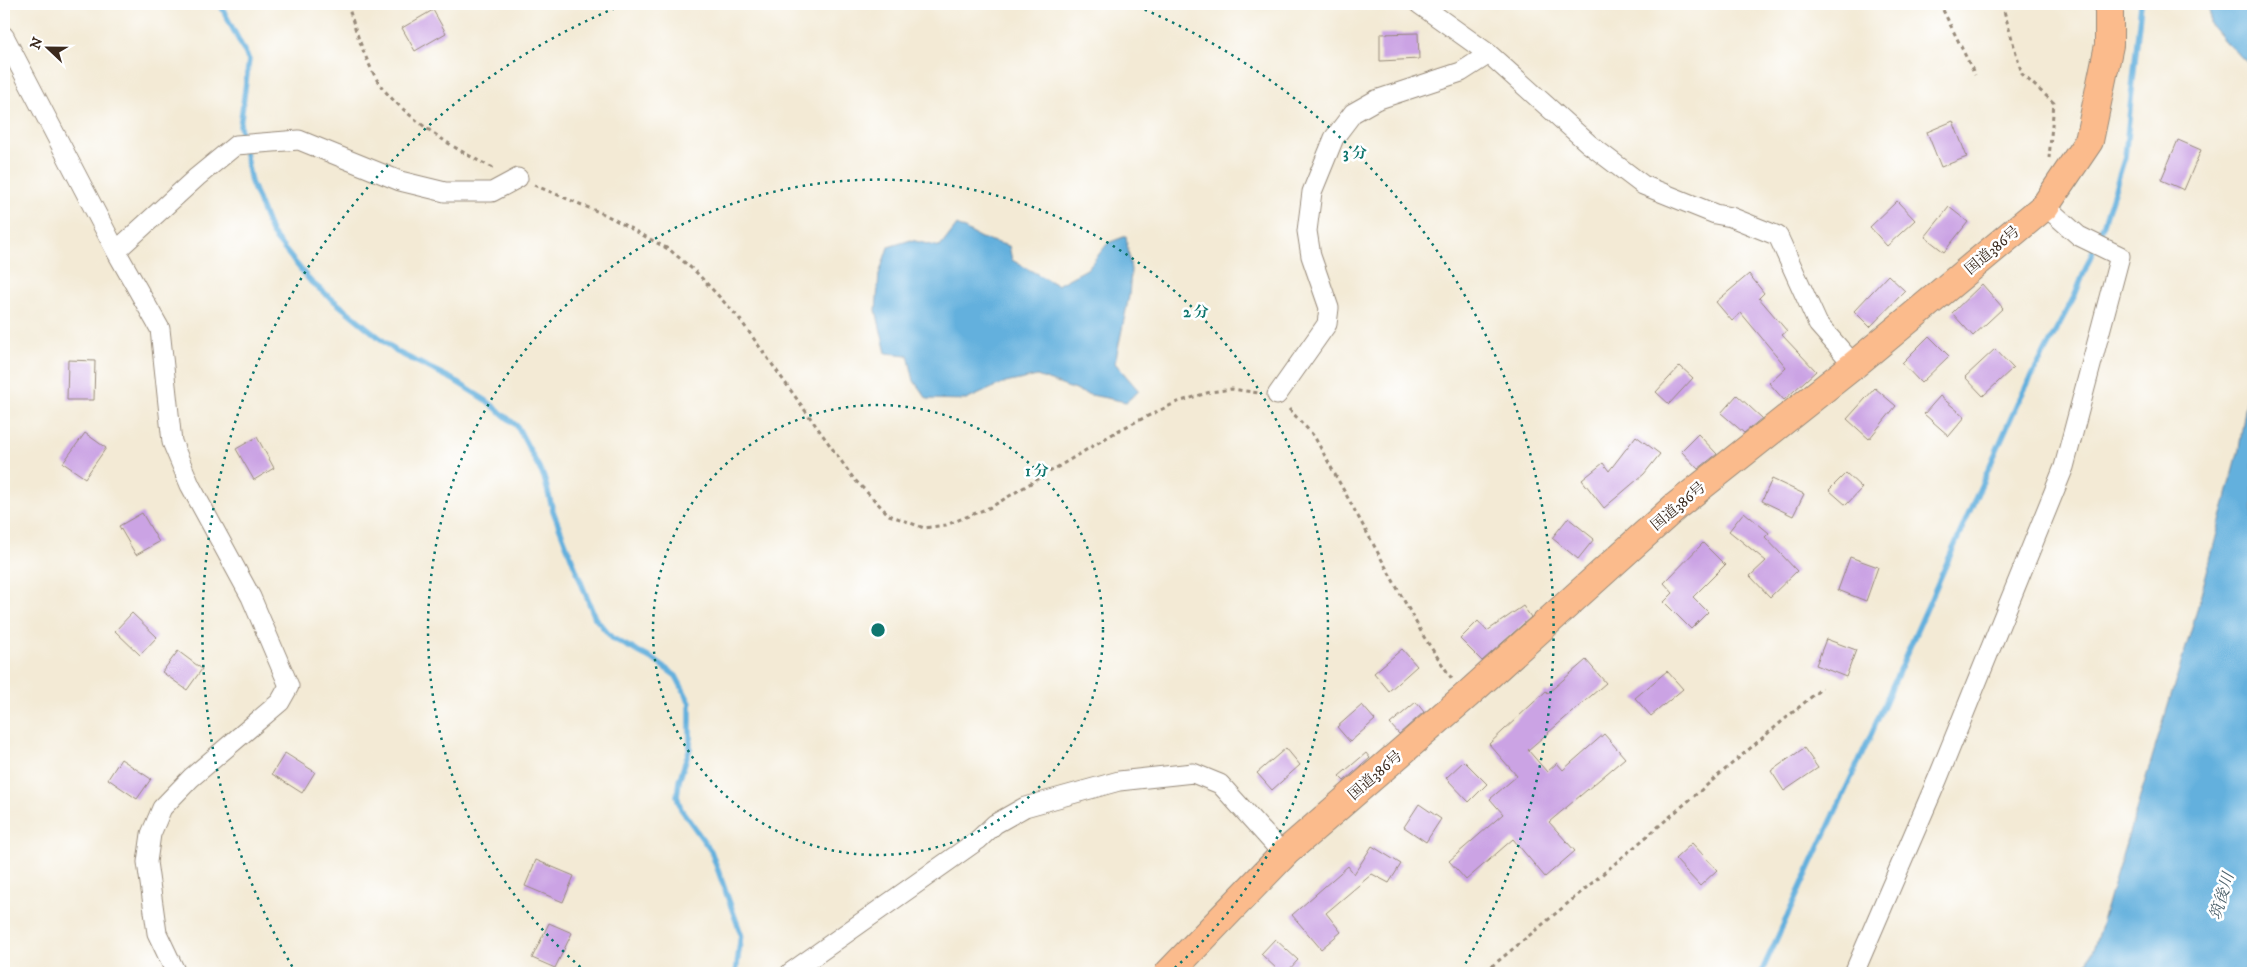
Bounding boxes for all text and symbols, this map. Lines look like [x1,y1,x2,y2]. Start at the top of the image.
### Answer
north arrow [22,22,72,72]
text: N [26,34,48,52]
text: 3 分 [1343,144,1367,163]
street label: 国道386号 [1961,222,2024,279]
text: 2 分 [1183,303,1209,322]
text: 1 分 [1025,462,1049,481]
street label: 国道386号 [1647,478,1710,535]
centre of rings [869,621,887,639]
street label: 国道386号 [1344,747,1406,804]
water label: 筑後川 [2205,869,2239,922]

